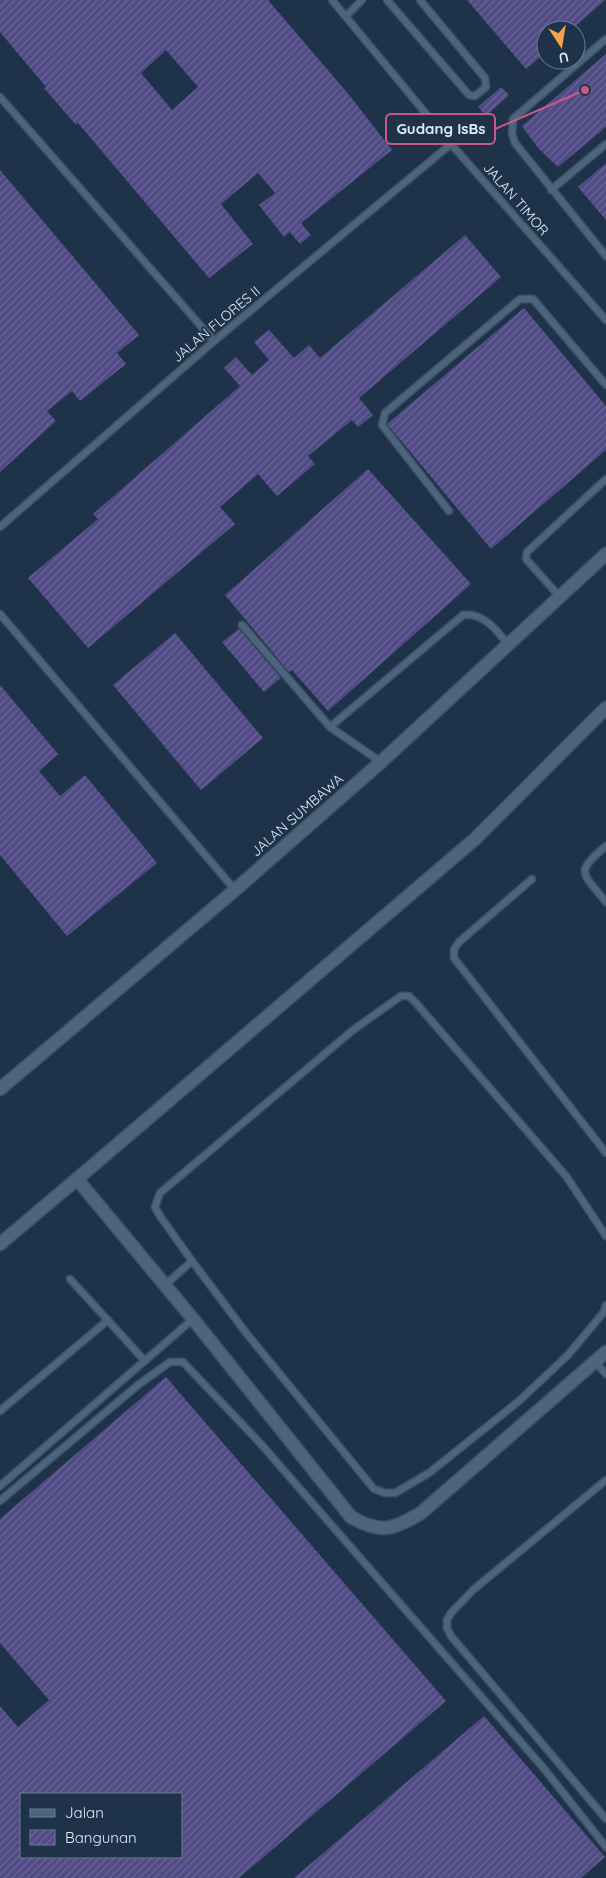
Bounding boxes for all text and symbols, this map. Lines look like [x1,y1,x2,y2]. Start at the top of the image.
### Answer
north arrow [536,20,586,70]
text: U [557,48,570,68]
callout: Gudang IsBs [386,114,495,144]
text: Gudang IsBs [396,119,486,138]
street label: JALAN TIMOR [479,159,553,239]
street label: JALAN FLORES II [168,282,264,366]
street label: JALAN SUMBAWA [247,770,347,860]
legend [20,1793,182,1858]
text: Jalan [65,1803,104,1822]
text: Bangunan [65,1828,137,1847]

